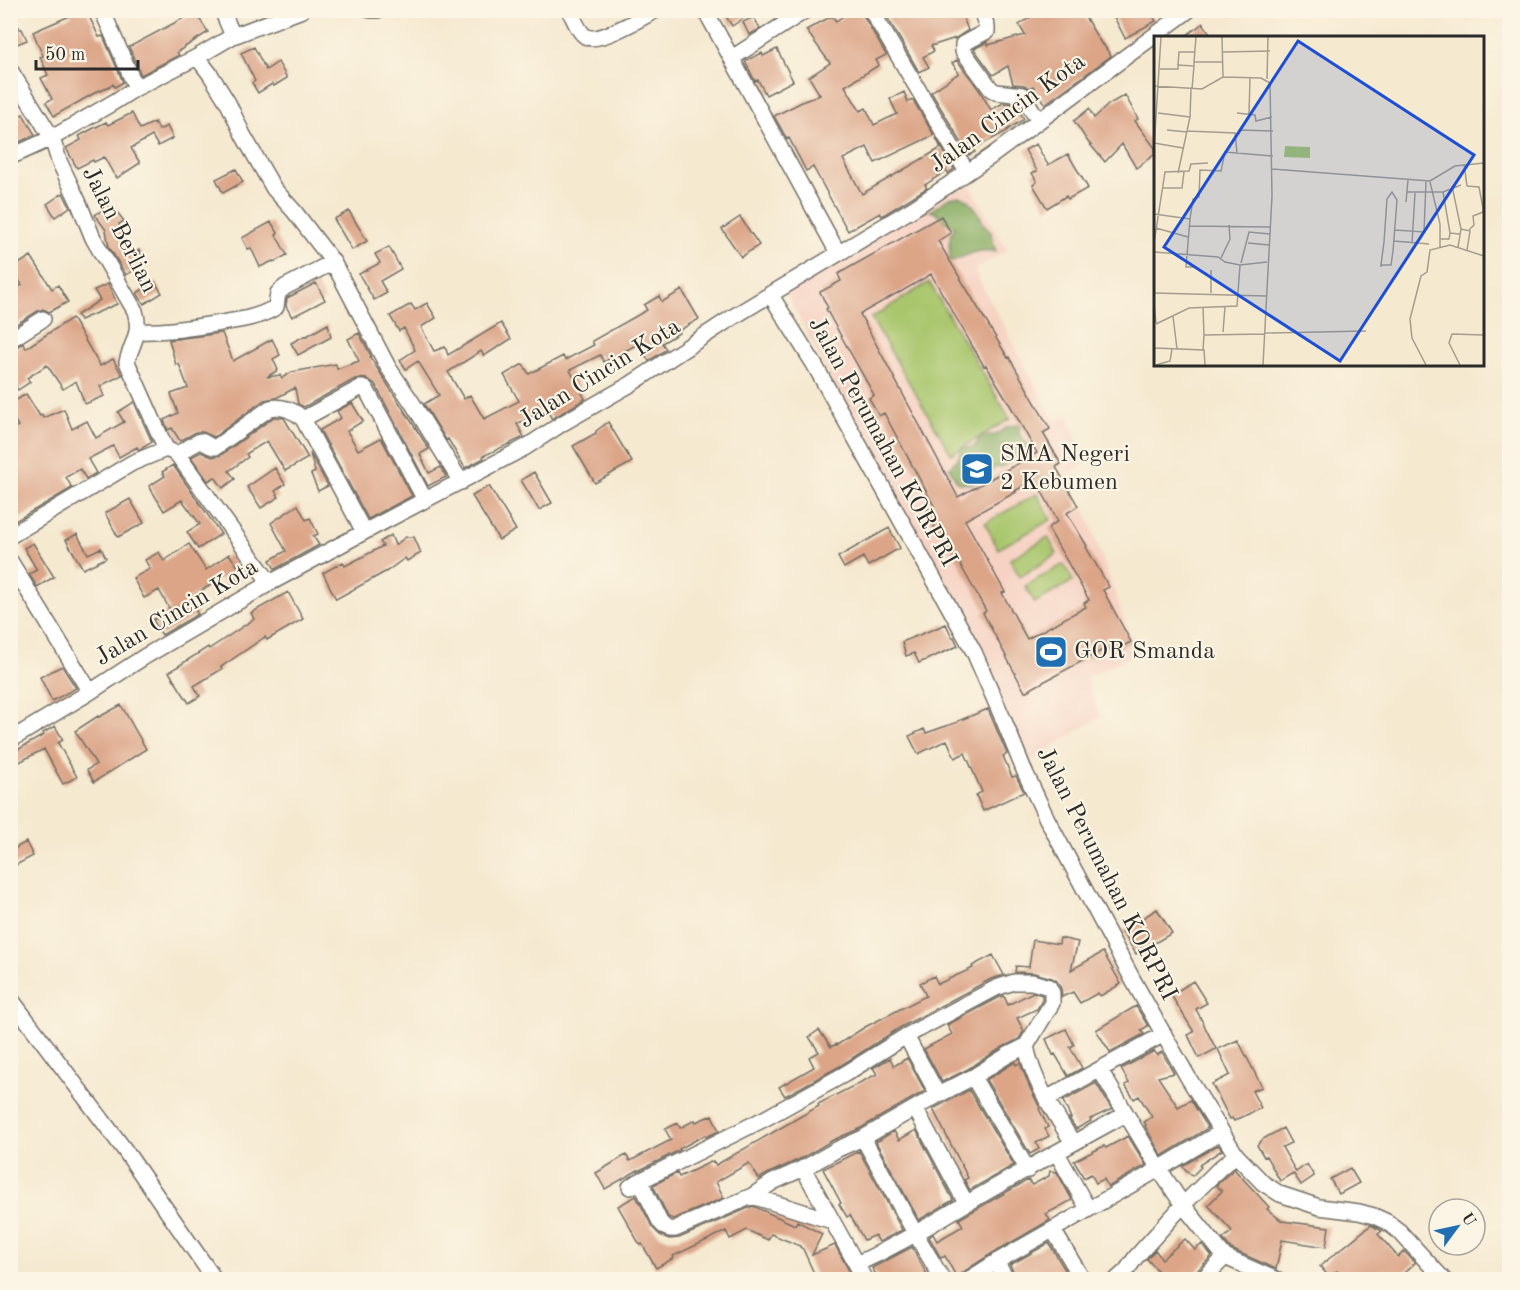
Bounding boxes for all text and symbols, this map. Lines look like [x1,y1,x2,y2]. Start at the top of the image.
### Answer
scale bar [36,33,138,71]
inset map [1154,36,1484,366]
text: 50 m [45,46,85,64]
street label: Jalan Cincin Kota [926,50,1090,178]
street label: Jalan Berlian [77,163,161,297]
street label: Jalan Perumahan KORPRI [803,313,961,571]
street label: Jalan Cincin Kota [515,315,685,433]
place label: SMA Negeri 2 Kebumen [1000,443,1130,495]
school or university icon: SMA Negeri 2 Kebumen [959,451,995,487]
street label: Jalan Cincin Kota [91,555,263,671]
sports icon: GOR Smanda [1033,634,1069,670]
place label: GOR Smanda [1074,640,1215,664]
street label: Jalan Perumahan KORPRI [1031,743,1181,1005]
north arrow [1427,1197,1487,1257]
text: U [1458,1210,1478,1230]

